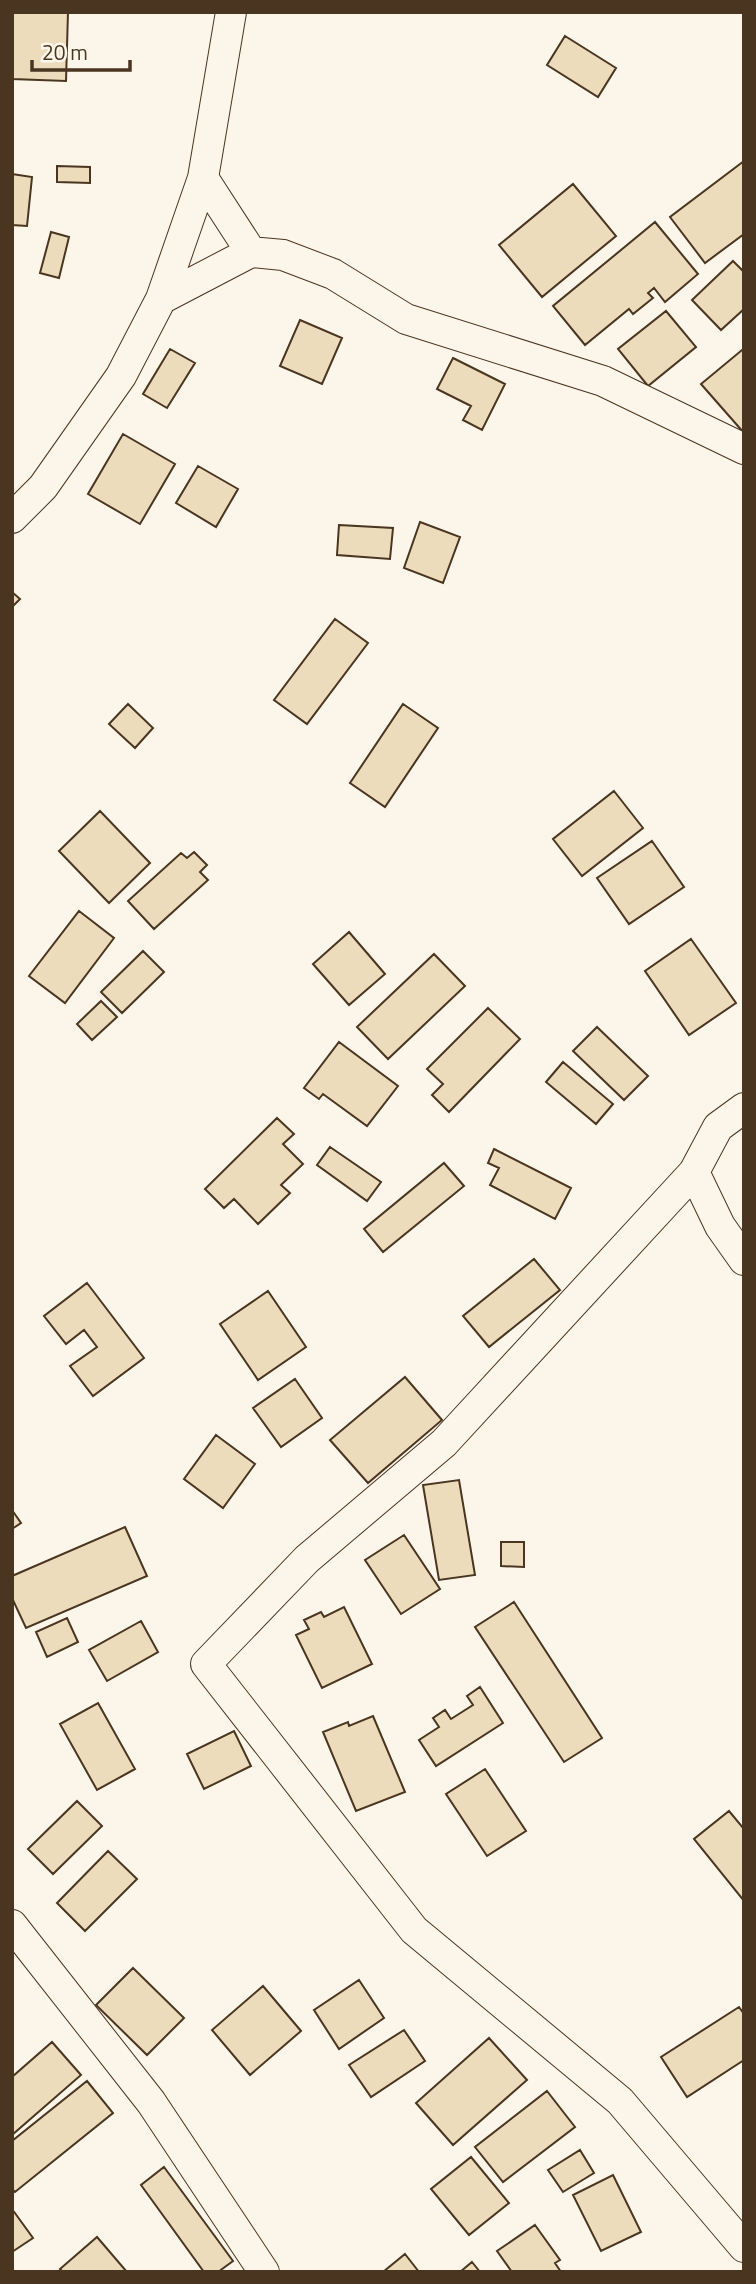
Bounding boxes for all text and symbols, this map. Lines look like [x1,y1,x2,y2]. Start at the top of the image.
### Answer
scale bar [32,28,130,72]
text: 20 m [42,36,88,68]

